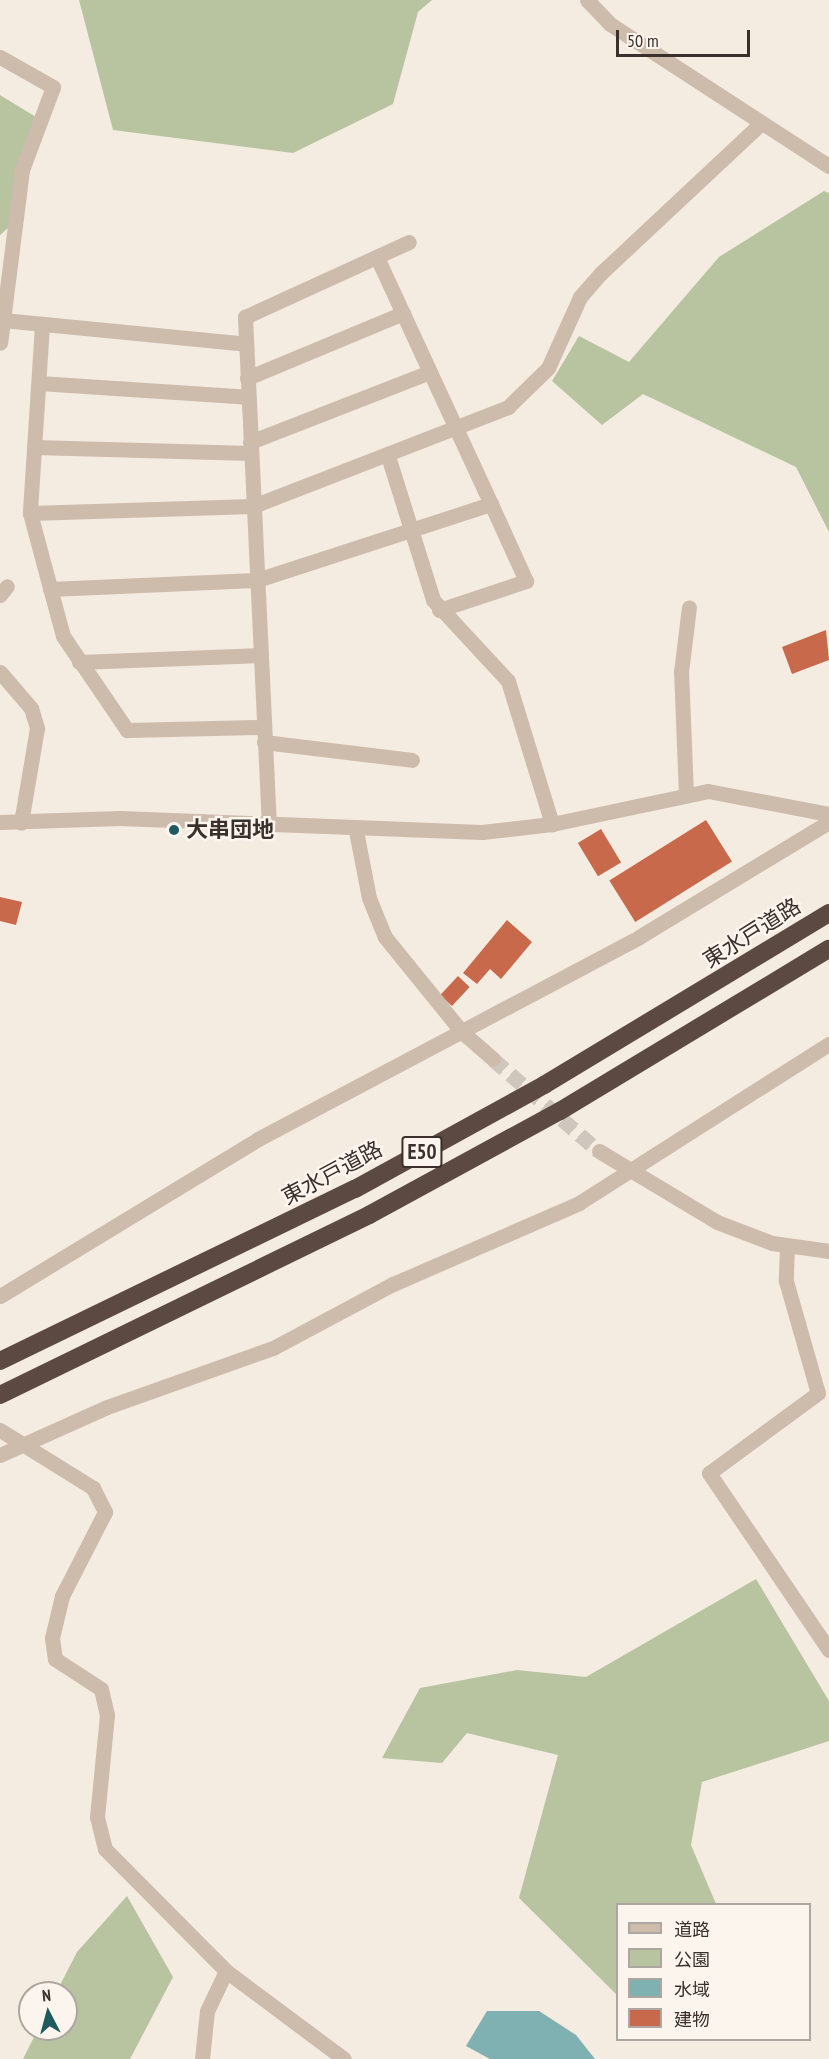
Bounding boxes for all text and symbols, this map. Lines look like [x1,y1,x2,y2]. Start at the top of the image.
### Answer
scale bar [619,18,752,56]
text: 50 m [627,29,659,52]
place label: 大串団地 [186,817,274,843]
marker: 大串団地 [167,823,181,837]
street label: 東水戸道路 [698,893,806,973]
road number: E50 [401,1134,443,1170]
street label: 東水戸道路 [277,1136,387,1210]
legend [616,1903,811,2041]
text: 道路 [674,1918,710,1941]
text: 公園 [674,1948,710,1971]
text: 水域 [674,1978,710,2001]
north arrow [18,1981,78,2041]
text: N [41,1985,52,2005]
text: 建物 [674,2008,710,2031]

